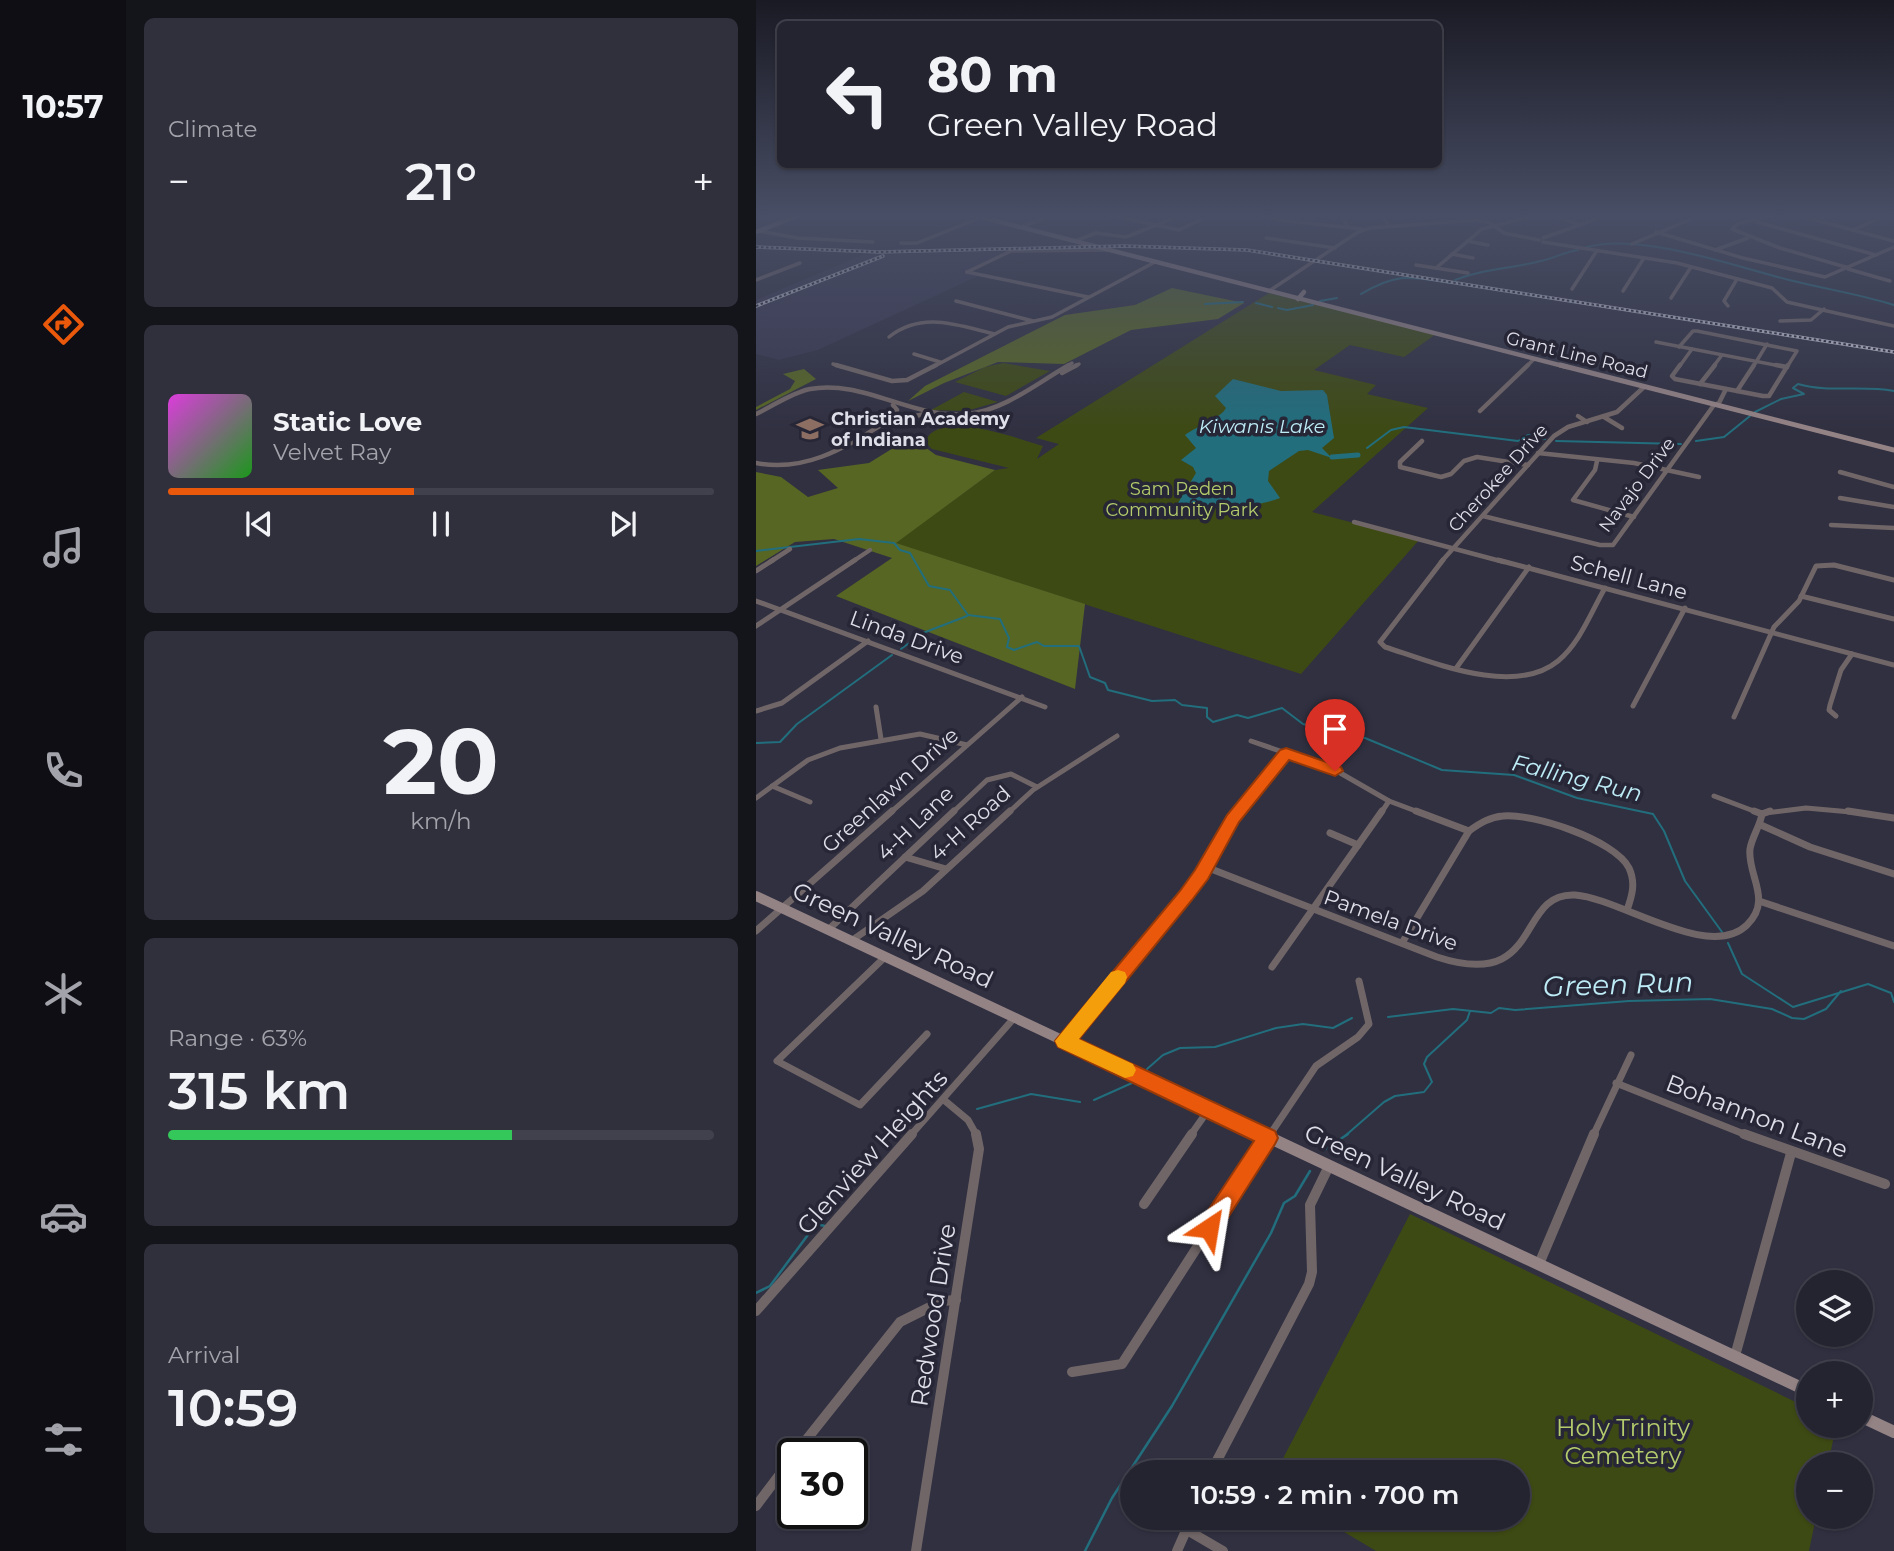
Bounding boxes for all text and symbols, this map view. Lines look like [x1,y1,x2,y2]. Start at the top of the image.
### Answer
text: 80 m [927,45,1058,104]
icon: left [812,49,903,140]
text: 10:57 [22,87,104,126]
text: Green Valley Road [927,105,1218,144]
text: Climate [168,115,257,143]
text: 21° [405,150,477,213]
text: − [168,158,190,205]
text: + [692,158,714,205]
icon: directions [39,300,88,349]
street label: Grant Line Road [1504,327,1650,383]
text: Static Love [273,406,422,438]
place label: Christian Academy of Indiana [831,408,1010,451]
school or university icon: Christian Academy of Indiana [795,414,825,444]
water label: Kiwanis Lake [1199,415,1325,438]
street label: Cherokee Drive [1444,419,1552,537]
street label: Navajo Drive [1594,433,1680,537]
text: Velvet Ray [273,438,391,466]
park label: Sam Peden Community Park [1105,478,1259,521]
icon: previous [240,505,278,543]
icon: pause [422,505,460,543]
icon: next [604,505,642,543]
icon: music [39,523,88,572]
street label: Schell Lane [1568,549,1690,605]
street label: Linda Drive [847,605,967,669]
pin [1305,699,1365,771]
text: 20 [383,706,499,817]
icon: arrive [1316,710,1354,748]
street label: Greenlawn Drive [817,722,963,858]
icon: phone [39,746,88,795]
water label: Falling Run [1509,748,1645,808]
street label: 4-H Road [925,780,1015,866]
street label: 4-H Lane [872,781,958,865]
text: km/h [410,807,472,835]
street label: Green Valley Road [788,876,998,994]
street label: Pamela Drive [1321,884,1461,956]
water label: Green Run [1542,964,1694,1004]
icon: climate [39,969,88,1018]
text: Range · 63% [168,1024,307,1052]
text: 315 km [168,1059,350,1122]
street label: Glenview Heights [791,1064,953,1240]
street label: Bohannon Lane [1662,1068,1852,1164]
street label: Green Valley Road [1300,1118,1510,1236]
position arrow [1172,1191,1246,1265]
icon: car [39,1192,88,1241]
street label: Redwood Drive [904,1222,962,1408]
map controls [1796,1270,1873,1529]
button: layers [1796,1270,1873,1347]
text: Arrival [168,1341,241,1369]
button: + [1796,1361,1873,1438]
text: 10:59 [168,1376,298,1439]
park label: Holy Trinity Cemetery [1556,1413,1690,1470]
icon: filters [39,1415,88,1464]
speed limit sign: 30 [777,1438,868,1529]
button: − [1796,1452,1873,1529]
text: 10:59 · 2 min · 700 m [1191,1479,1459,1511]

